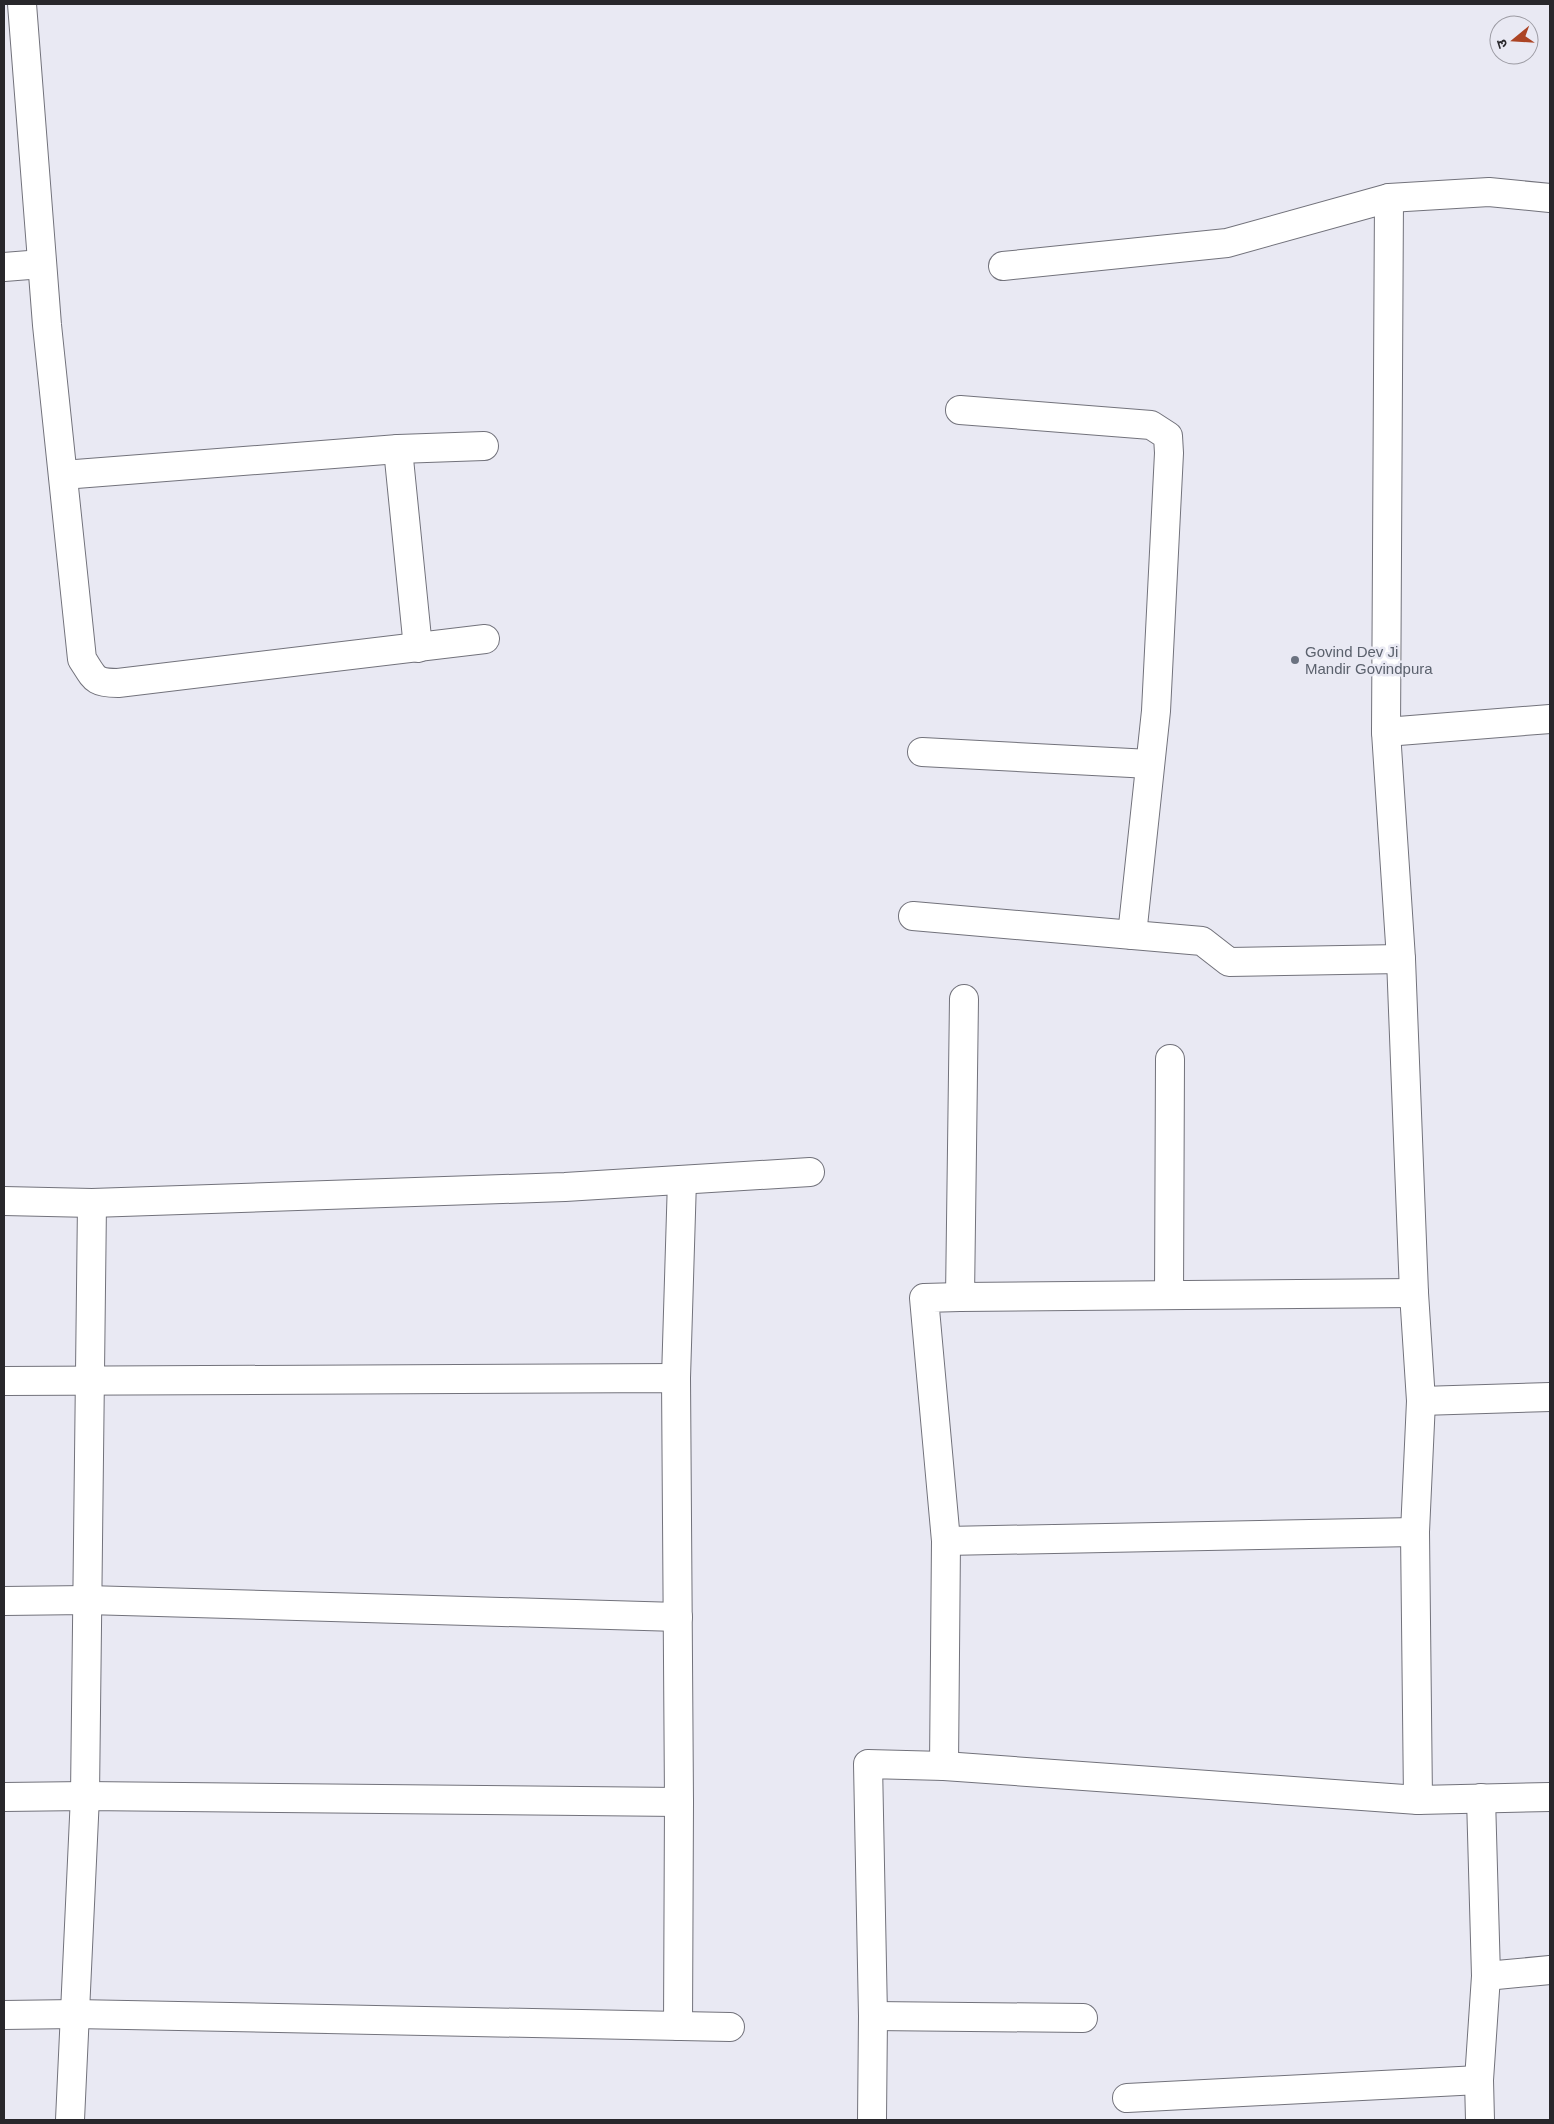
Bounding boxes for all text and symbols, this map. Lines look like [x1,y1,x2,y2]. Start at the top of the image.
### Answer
north arrow [1489,15,1539,65]
text: उ [1493,37,1511,50]
place label: Govind Dev Ji Mandir Govindpura [1305,643,1433,677]
marker: Govind Dev Ji Mandir Govindpura [1289,654,1301,666]

